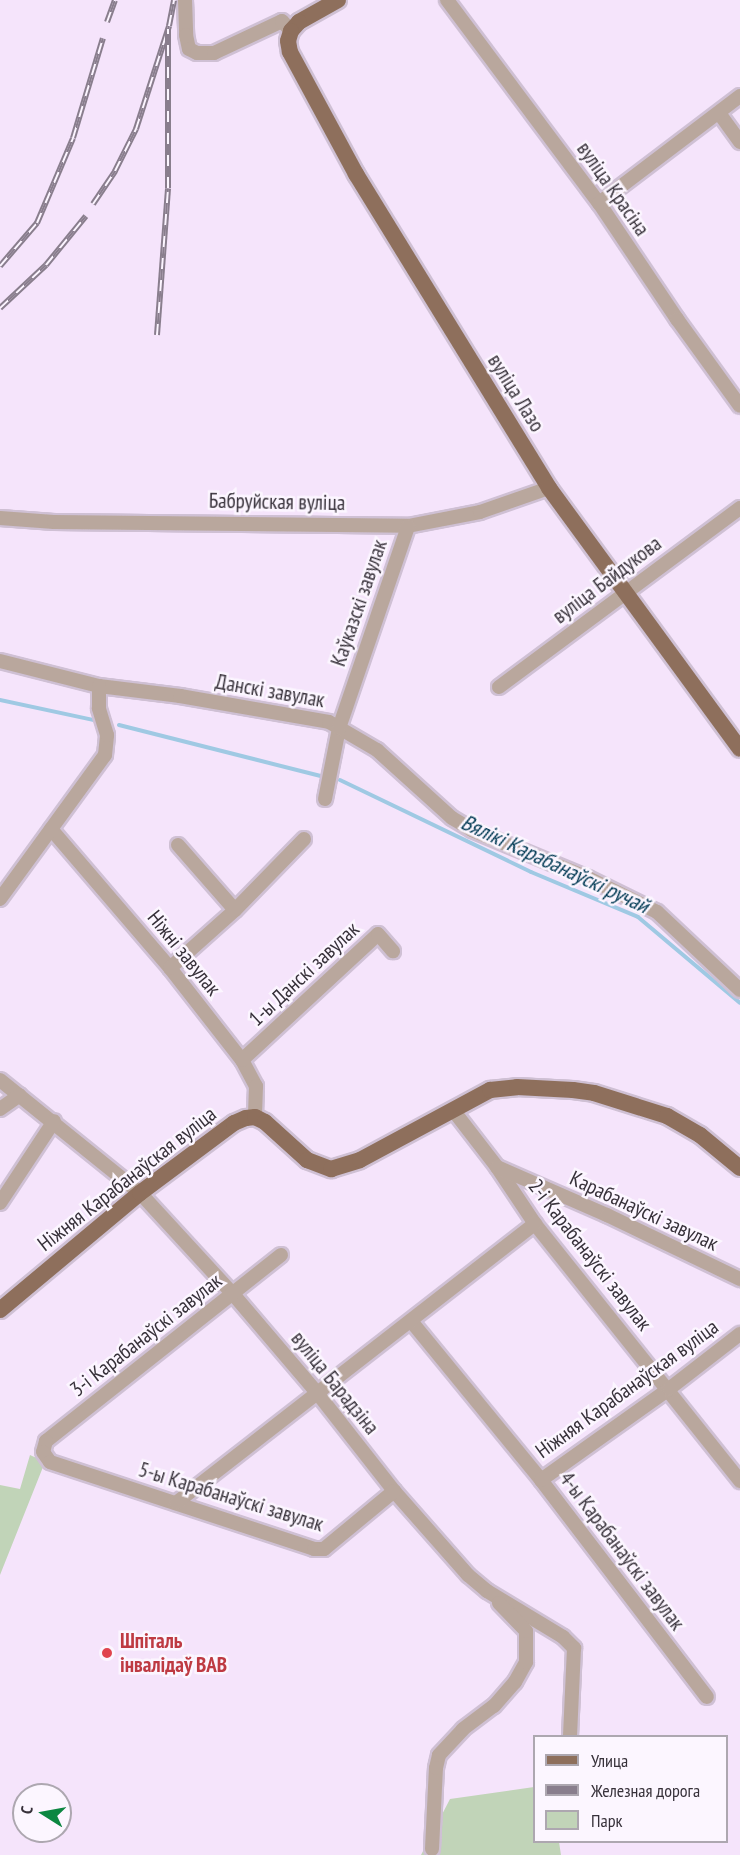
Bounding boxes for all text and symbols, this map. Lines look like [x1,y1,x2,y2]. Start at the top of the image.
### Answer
street label: вуліца Красіна [571,137,655,241]
street label: вуліца Лазо [482,350,550,436]
street label: Бабруйская вуліца [209,488,345,516]
street label: вуліца Байдукова [548,531,666,629]
street label: Каўказскі завулак [326,536,392,670]
street label: Данскі завулак [213,669,327,713]
water label: Вялікі Карабанаўскі ручай [457,809,653,919]
street label: Ніжні завулак [142,905,226,1001]
street label: 1-ы Данскі завулак [244,916,364,1032]
street label: Ніжняя Карабанаўская вуліца [33,1102,221,1256]
street label: Карабанаўскі завулак [566,1166,722,1256]
street label: 2-і Карабанаўскі завулак [523,1174,657,1336]
street label: 3-і Карабанаўскі завулак [65,1268,227,1402]
street label: Ніжняя Карабанаўская вуліца [531,1314,723,1464]
street label: вуліца Барадзіна [286,1326,384,1440]
street label: 5-ы Карабанаўскі завулак [136,1457,326,1537]
street label: 4-ы Карабанаўскі завулак [554,1467,690,1635]
place label: Шпіталь інвалідаў ВАВ [120,1628,228,1678]
marker: Шпіталь інвалідаў ВАВ [98,1644,116,1662]
legend [533,1735,728,1843]
text: Улица [591,1749,628,1772]
text: Железная дорога [591,1779,700,1802]
north arrow [12,1783,72,1843]
text: С [16,1804,37,1815]
text: Парк [591,1809,622,1832]

